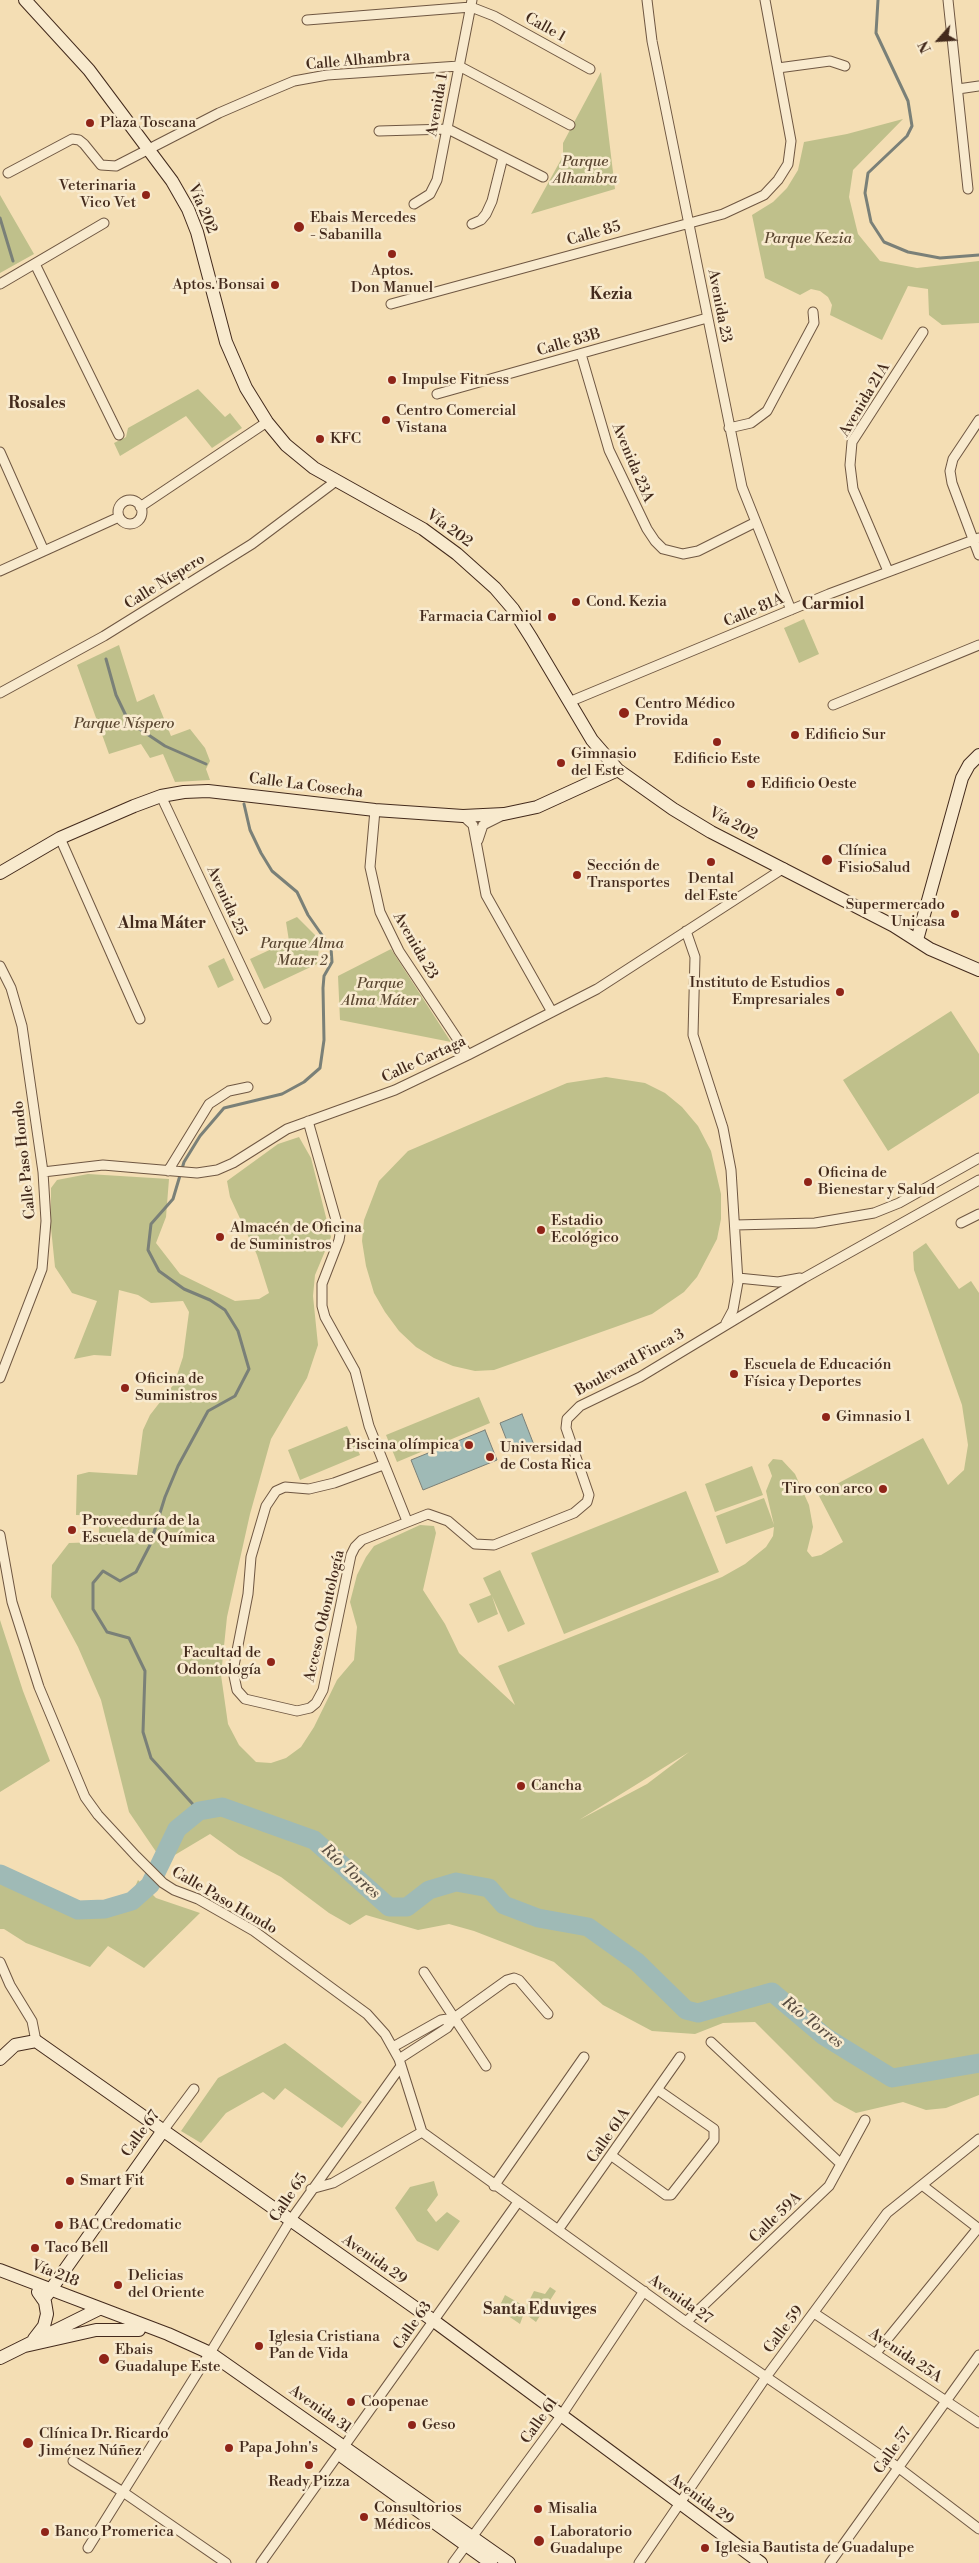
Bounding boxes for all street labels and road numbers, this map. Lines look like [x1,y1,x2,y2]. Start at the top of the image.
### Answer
street label: Calle 1 [521,9,569,47]
street label: Calle Alhambra [305,47,411,75]
street label: Avenida 1 [424,72,452,138]
street label: Vía 202 [183,181,221,237]
street label: Calle 85 [565,218,623,250]
street label: Avenida 23 [703,268,735,344]
street label: Calle 83B [535,325,603,361]
street label: Avenida 21A [836,360,894,440]
street label: Avenida 23A [607,421,657,505]
street label: Vía 202 [423,506,475,552]
street label: Calle Níspero [122,550,208,614]
street label: Calle 81A [721,590,787,632]
street label: Calle La Cosecha [248,770,364,802]
street label: Vía 202 [706,804,760,844]
street label: Avenida 25 [202,864,250,938]
street label: Avenida 23 [389,909,441,983]
street label: Calle Cartaga [379,1033,469,1087]
street label: Calle Paso Hondo [10,1100,40,1220]
street label: Boulevard Finca 3 [572,1325,688,1401]
street label: Acceso Odontología [301,1548,349,1684]
street label: Calle Paso Hondo [168,1863,280,1939]
street label: Calle 61A [584,2105,634,2167]
street label: Calle 67 [118,2107,164,2161]
street label: Calle 65 [266,2170,312,2226]
street label: Calle 59A [746,2189,806,2247]
street label: Avenida 29 [338,2231,410,2289]
street label: Vía 218 [29,2257,81,2291]
street label: Avenida 27 [645,2272,715,2328]
street label: Calle 63 [390,2298,436,2354]
street label: Calle 59 [760,2303,808,2357]
street label: Avenida 25A [865,2325,945,2387]
street label: Avenida 31 [285,2382,355,2438]
street label: Calle 61 [518,2394,562,2448]
street label: Calle 57 [871,2424,915,2478]
street label: Avenida 29 [665,2471,737,2529]

